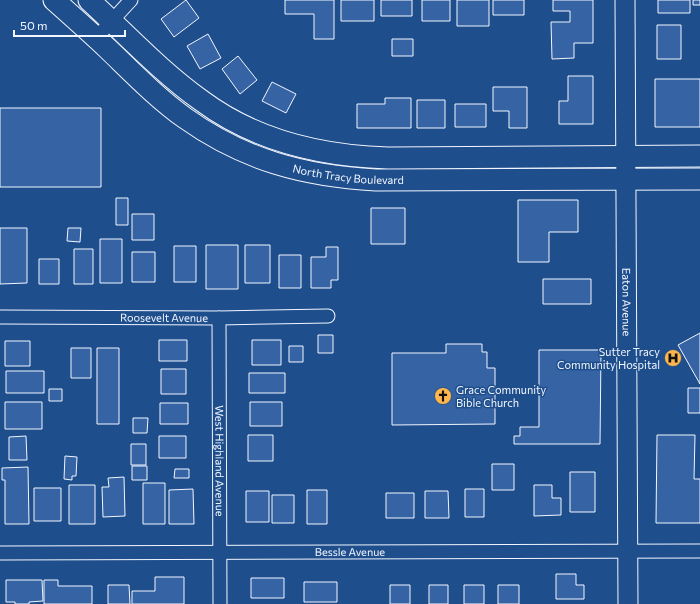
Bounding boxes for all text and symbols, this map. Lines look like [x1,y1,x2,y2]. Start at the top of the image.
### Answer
scale bar [14,12,125,38]
text: 50 m [20,18,48,32]
street label: North Tracy Boulevard [291,161,404,186]
street label: Eaton Avenue [620,268,634,336]
street label: Roosevelt Avenue [120,311,208,324]
place label: Sutter Tracy Community Hospital [557,345,660,371]
hospital icon: Sutter Tracy Community Hospital [663,348,683,368]
place label: Grace Community Bible Church [456,383,547,409]
church icon: Grace Community Bible Church [433,386,453,406]
street label: West Highland Avenue [213,405,227,517]
street label: Bessle Avenue [315,545,385,558]

